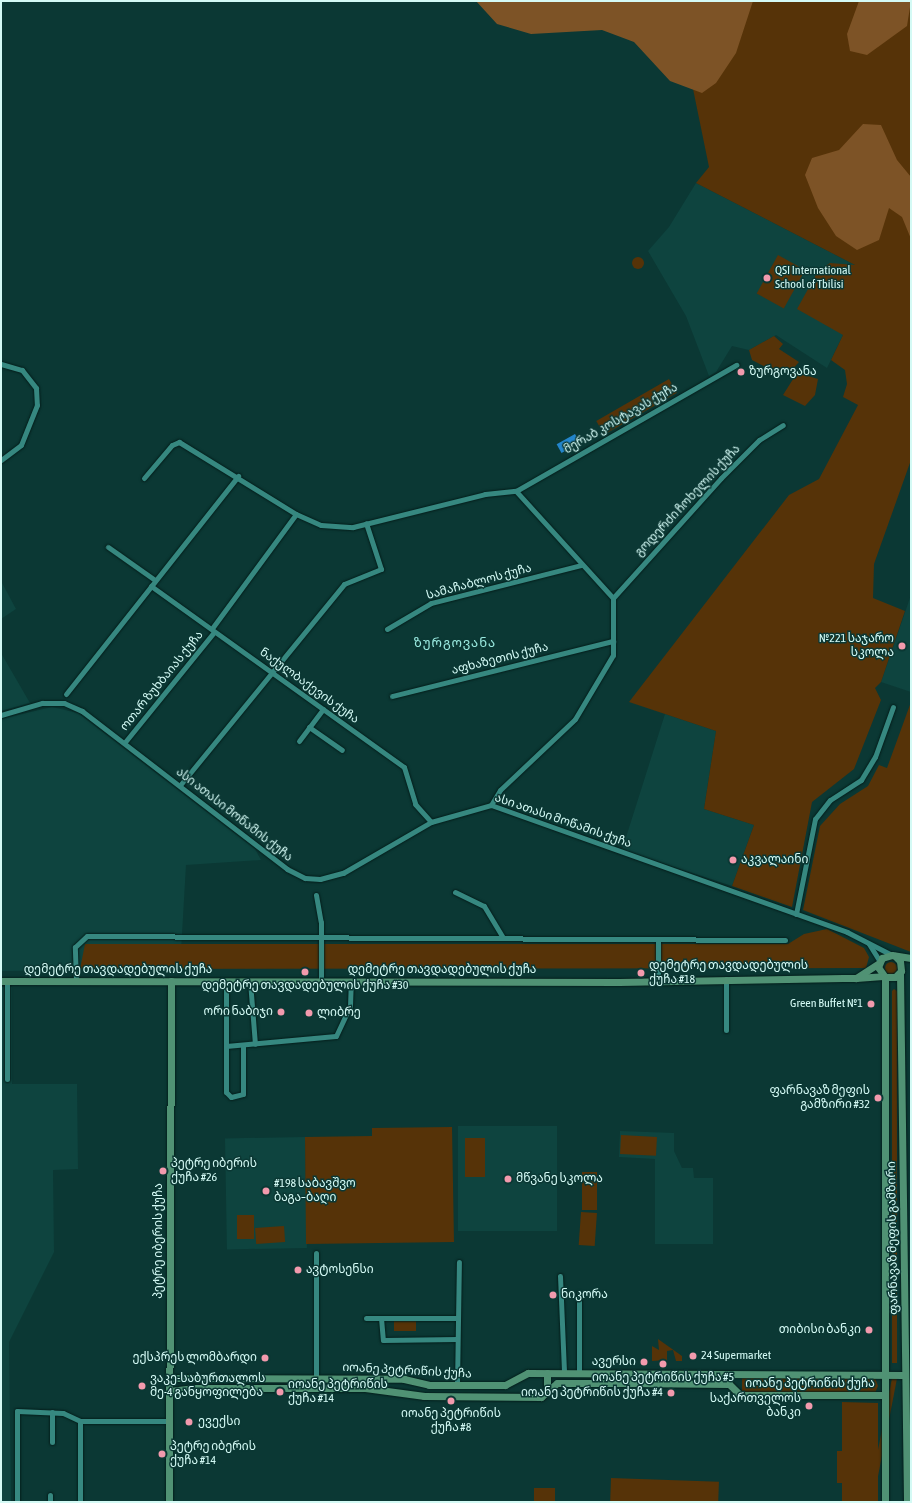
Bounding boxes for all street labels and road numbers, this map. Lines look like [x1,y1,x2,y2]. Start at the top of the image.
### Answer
street label: მერაბ კოსტავას ქუჩა [562,381,680,457]
street label: გოდერძი ჩოხელის ქუჩა [632,442,744,560]
street label: სამაჩაბლოს ქუჩა [425,561,533,603]
street label: ოთარ ზუხბაიას ქუჩა [117,628,207,734]
street label: აფხაზეთის ქუჩა [450,640,550,678]
street label: ნაქულბაქევის ქუჩა [256,645,362,727]
street label: ასი ათასი მოწამის ქუჩა [173,765,295,865]
street label: ასი ათასი მოწამის ქუჩა [493,791,633,851]
street label: დემეტრე თავდადებულის ქუჩა [24,963,212,977]
street label: დემეტრე თავდადებულის ქუჩა [348,963,536,977]
street label: ფარნავაზ მეფის გამზირი [884,1161,902,1315]
street label: პეტრე იბერის ქუჩა [152,1183,166,1299]
street label: იოანე პეტრიწის ქუჩა [342,1360,472,1382]
street label: იოანე პეტრიწის ქუჩა [745,1377,875,1391]

